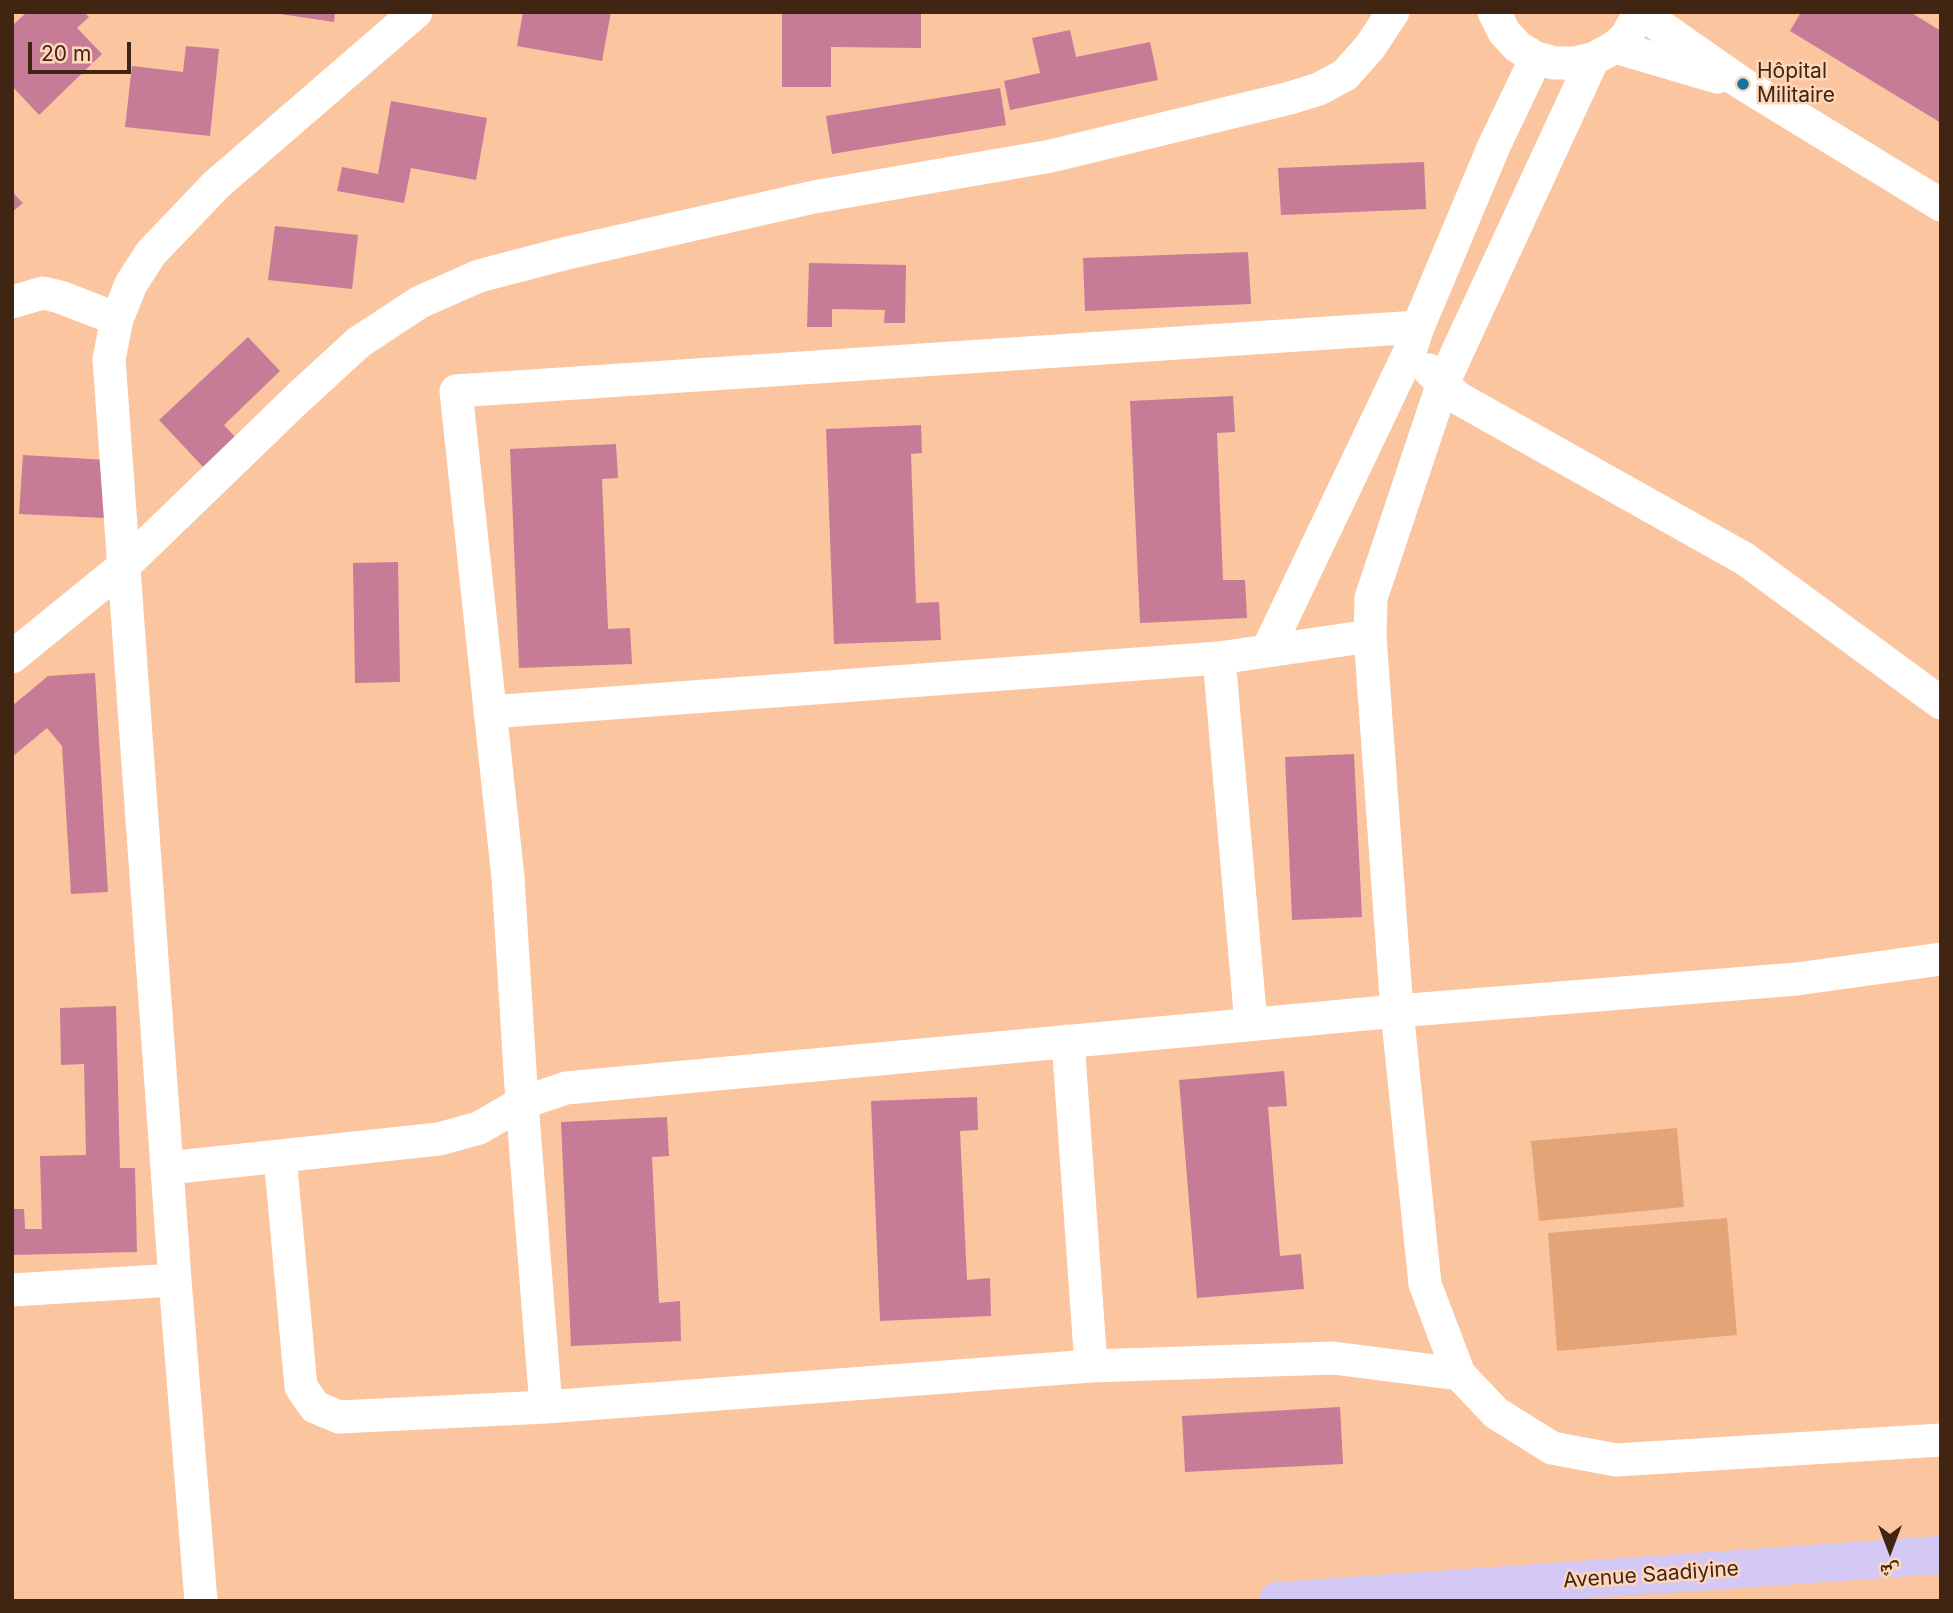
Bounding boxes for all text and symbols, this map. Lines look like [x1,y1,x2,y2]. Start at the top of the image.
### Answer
scale bar [32,28,135,72]
text: 20 m [41,41,91,66]
place label: Hôpital Militaire [1757,59,1835,109]
marker: Hôpital Militaire [1735,76,1751,92]
north arrow [1855,1515,1925,1585]
street label: Avenue Saadiyine [1562,1556,1740,1594]
text: ش [1880,1560,1900,1583]

